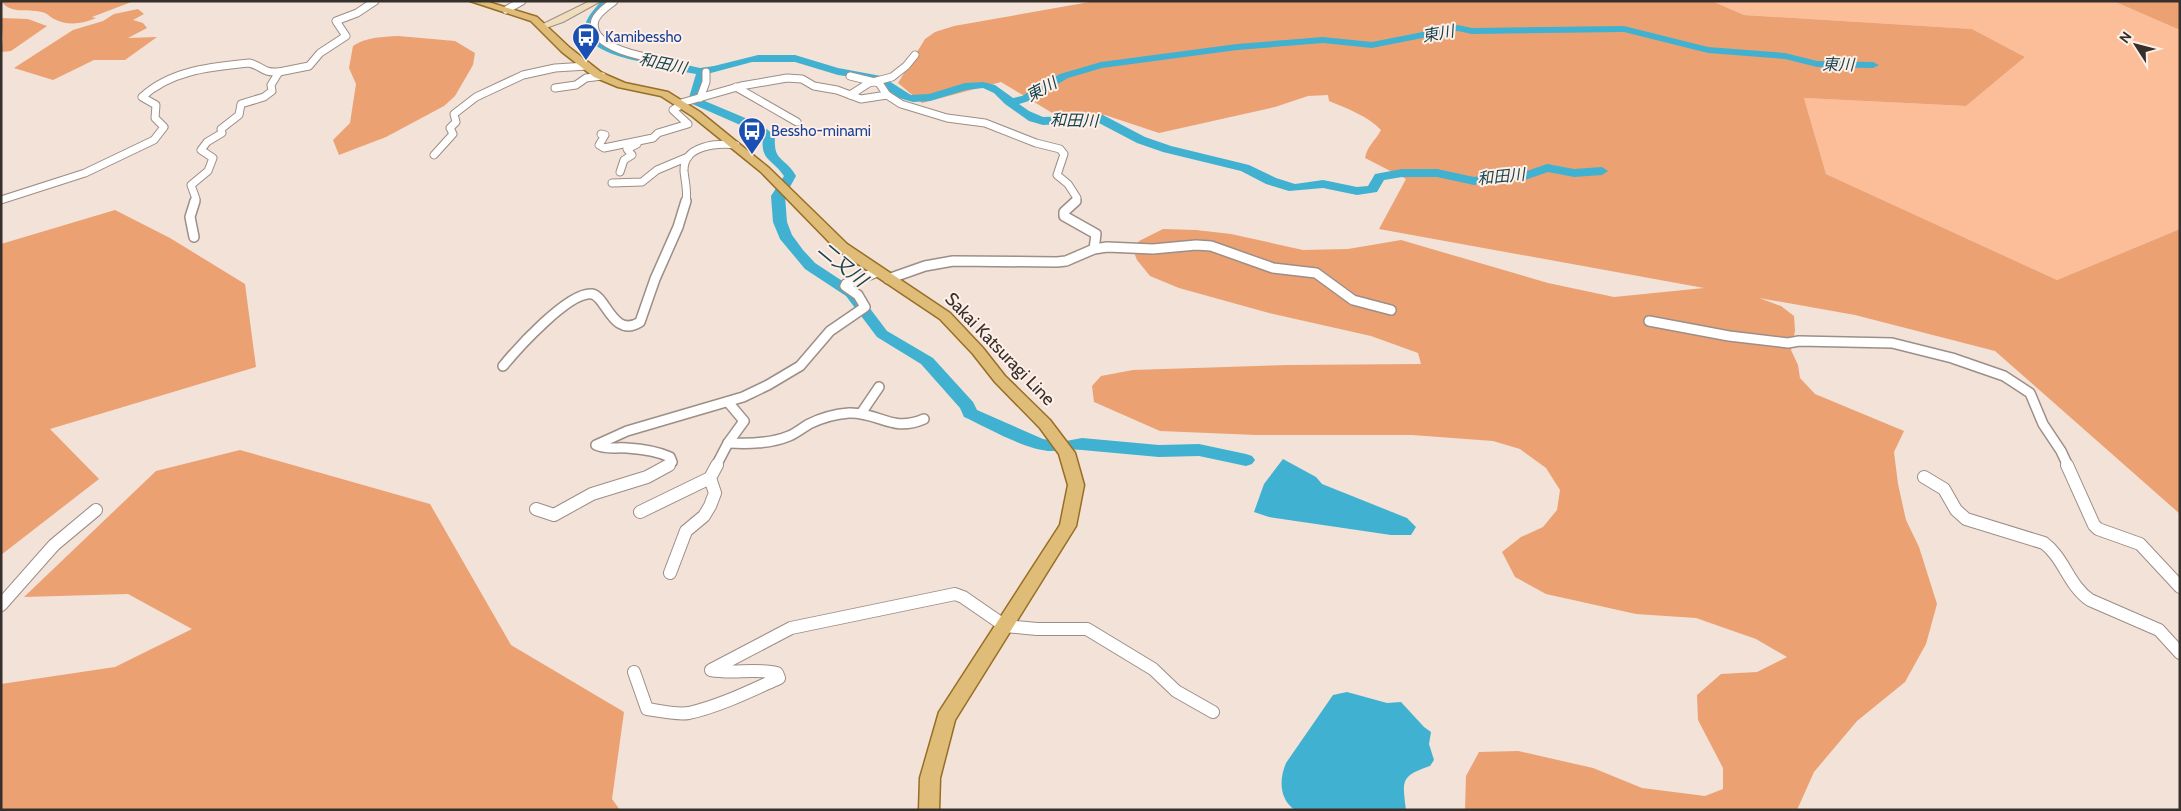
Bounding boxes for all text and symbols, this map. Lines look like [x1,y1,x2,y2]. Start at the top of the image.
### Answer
north arrow [2111,20,2161,70]
water label: 東川 [1421,21,1457,46]
bus stop icon: Kamibessho [571,22,601,61]
place label: Kamibessho [605,28,682,46]
text: N [2115,28,2136,47]
water label: 和田川 [637,49,690,78]
water label: 東川 [1822,55,1856,74]
water label: 東川 [1023,72,1062,106]
water label: 和田川 [1050,111,1100,130]
bus stop icon: Bessho-minami [737,116,767,155]
place label: Bessho-minami [771,122,871,140]
water label: 和田川 [1476,164,1528,188]
water label: 二又川 [813,237,873,293]
street label: Sakai Katsuragi Line [940,288,1060,410]

